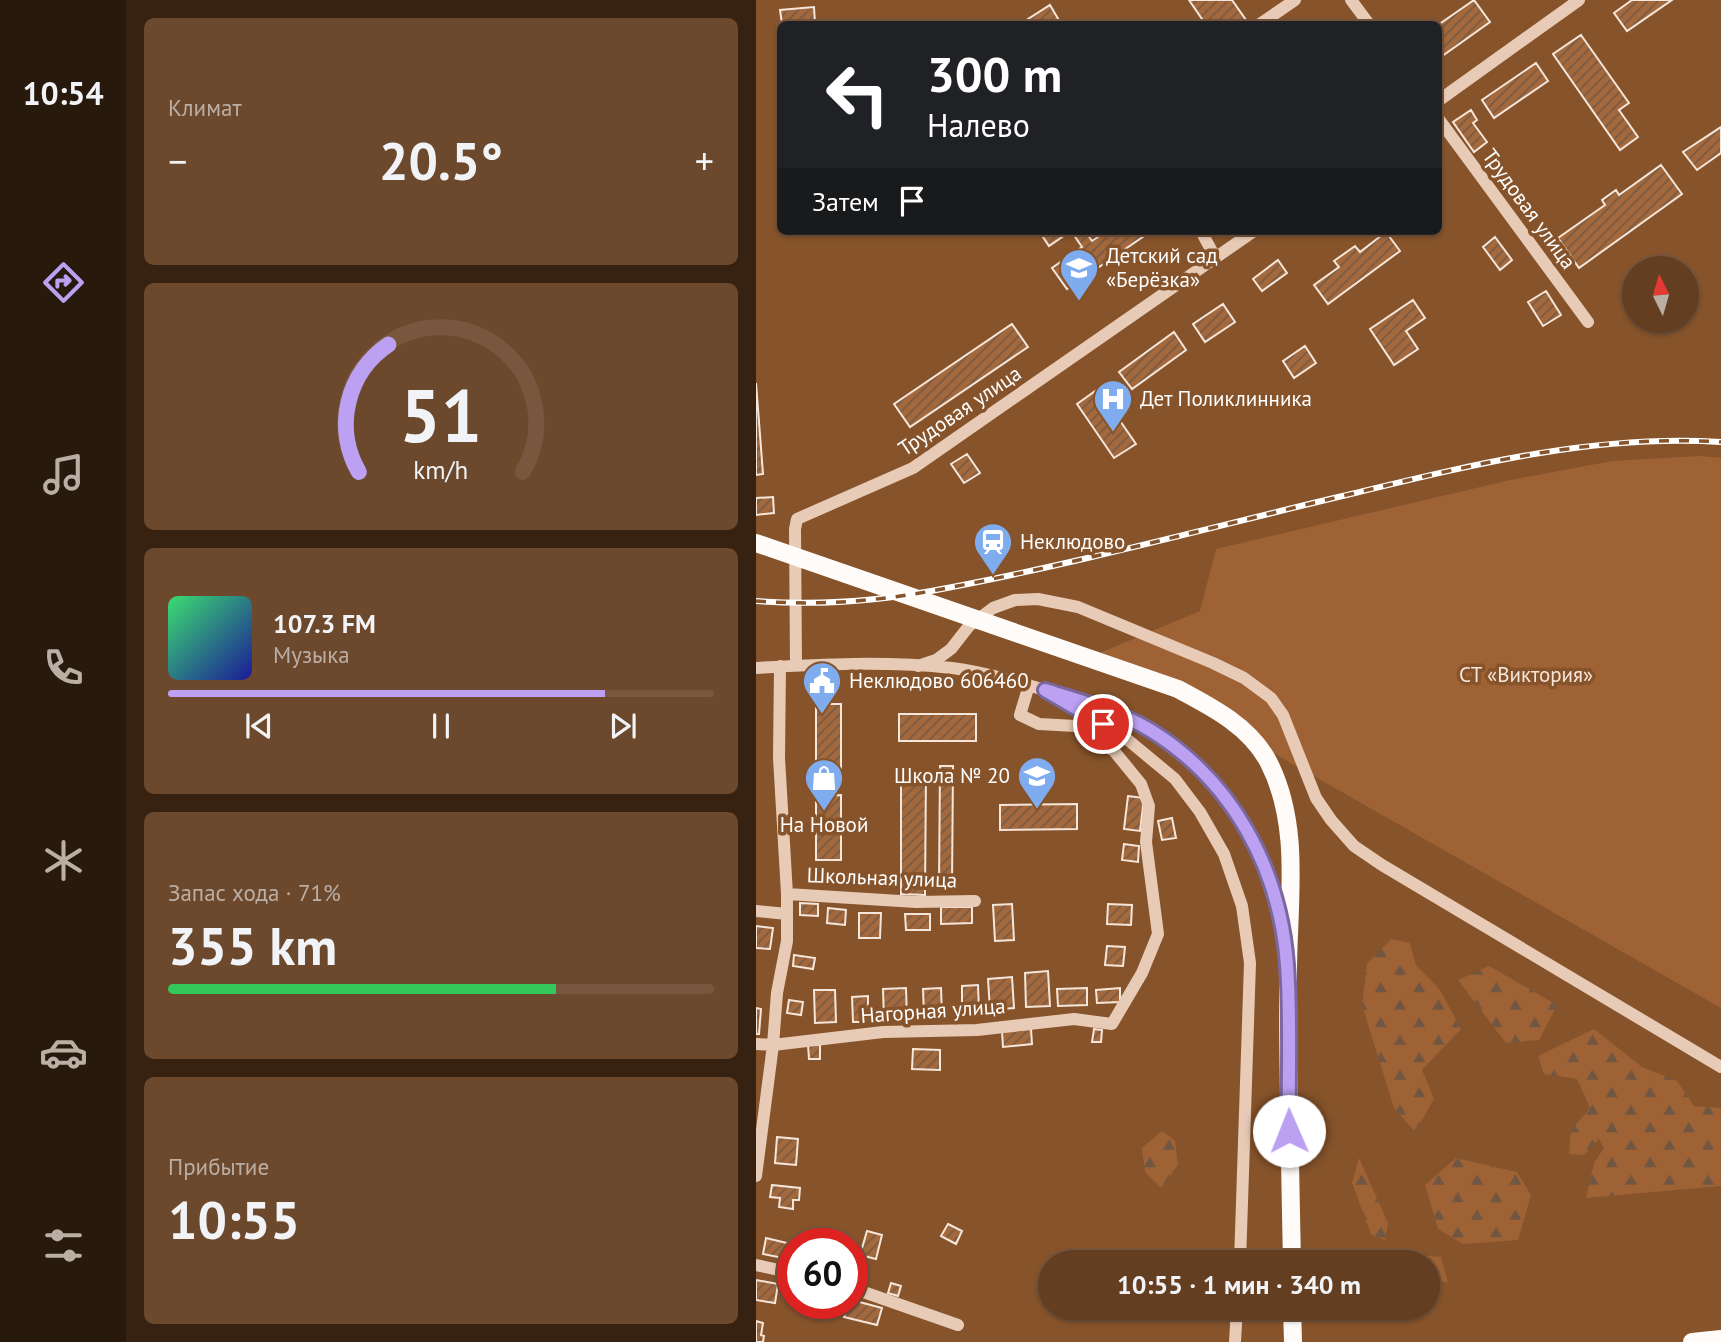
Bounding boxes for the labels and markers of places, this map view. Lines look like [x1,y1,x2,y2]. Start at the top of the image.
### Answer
place label: Детский сад «Берёзка» [1106,242,1218,293]
school or university icon: Детский сад «Берёзка» [1058,247,1100,302]
hospital icon: Дет Поликлинника [1092,378,1134,433]
place label: Дет Поликлинника [1140,385,1312,412]
station icon: Неклюдово [972,521,1014,576]
place label: Неклюдово [1020,528,1125,555]
public building icon: Неклюдово 606460 [801,660,843,715]
place label: Неклюдово 606460 [849,667,1029,694]
pin [1073,694,1133,754]
school or university icon: Школа № 20 [1016,755,1058,810]
shop icon: На Новой [803,757,845,812]
place label: Школа № 20 [894,762,1010,789]
place label: На Новой [780,811,868,838]

